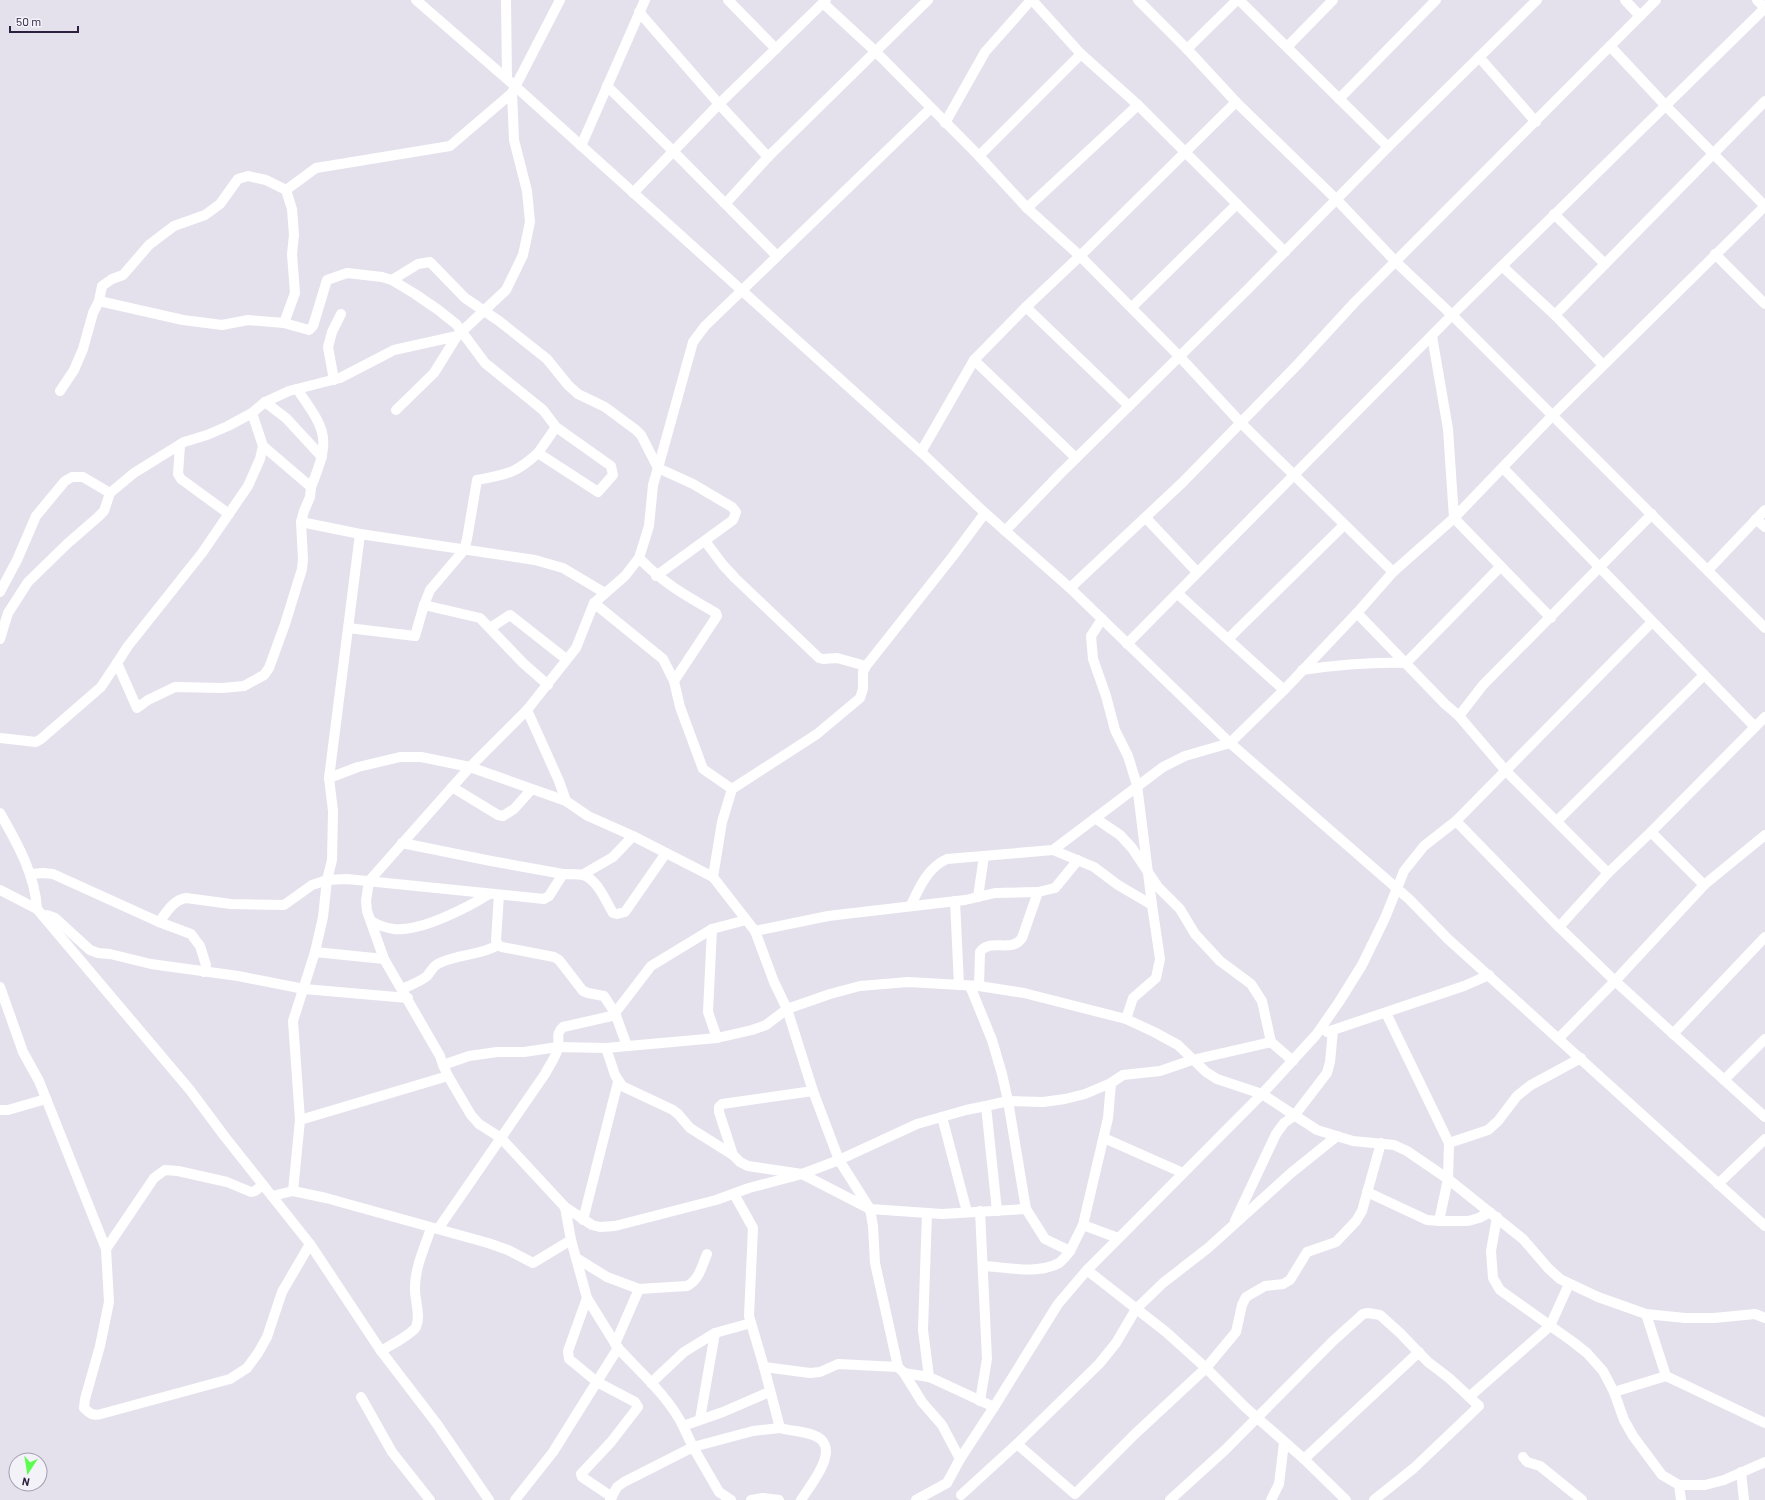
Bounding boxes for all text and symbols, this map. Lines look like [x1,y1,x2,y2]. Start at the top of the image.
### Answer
scale bar [10,8,78,34]
text: 50 m [16,14,41,28]
north arrow [8,1452,48,1492]
text: N [21,1475,31,1489]

